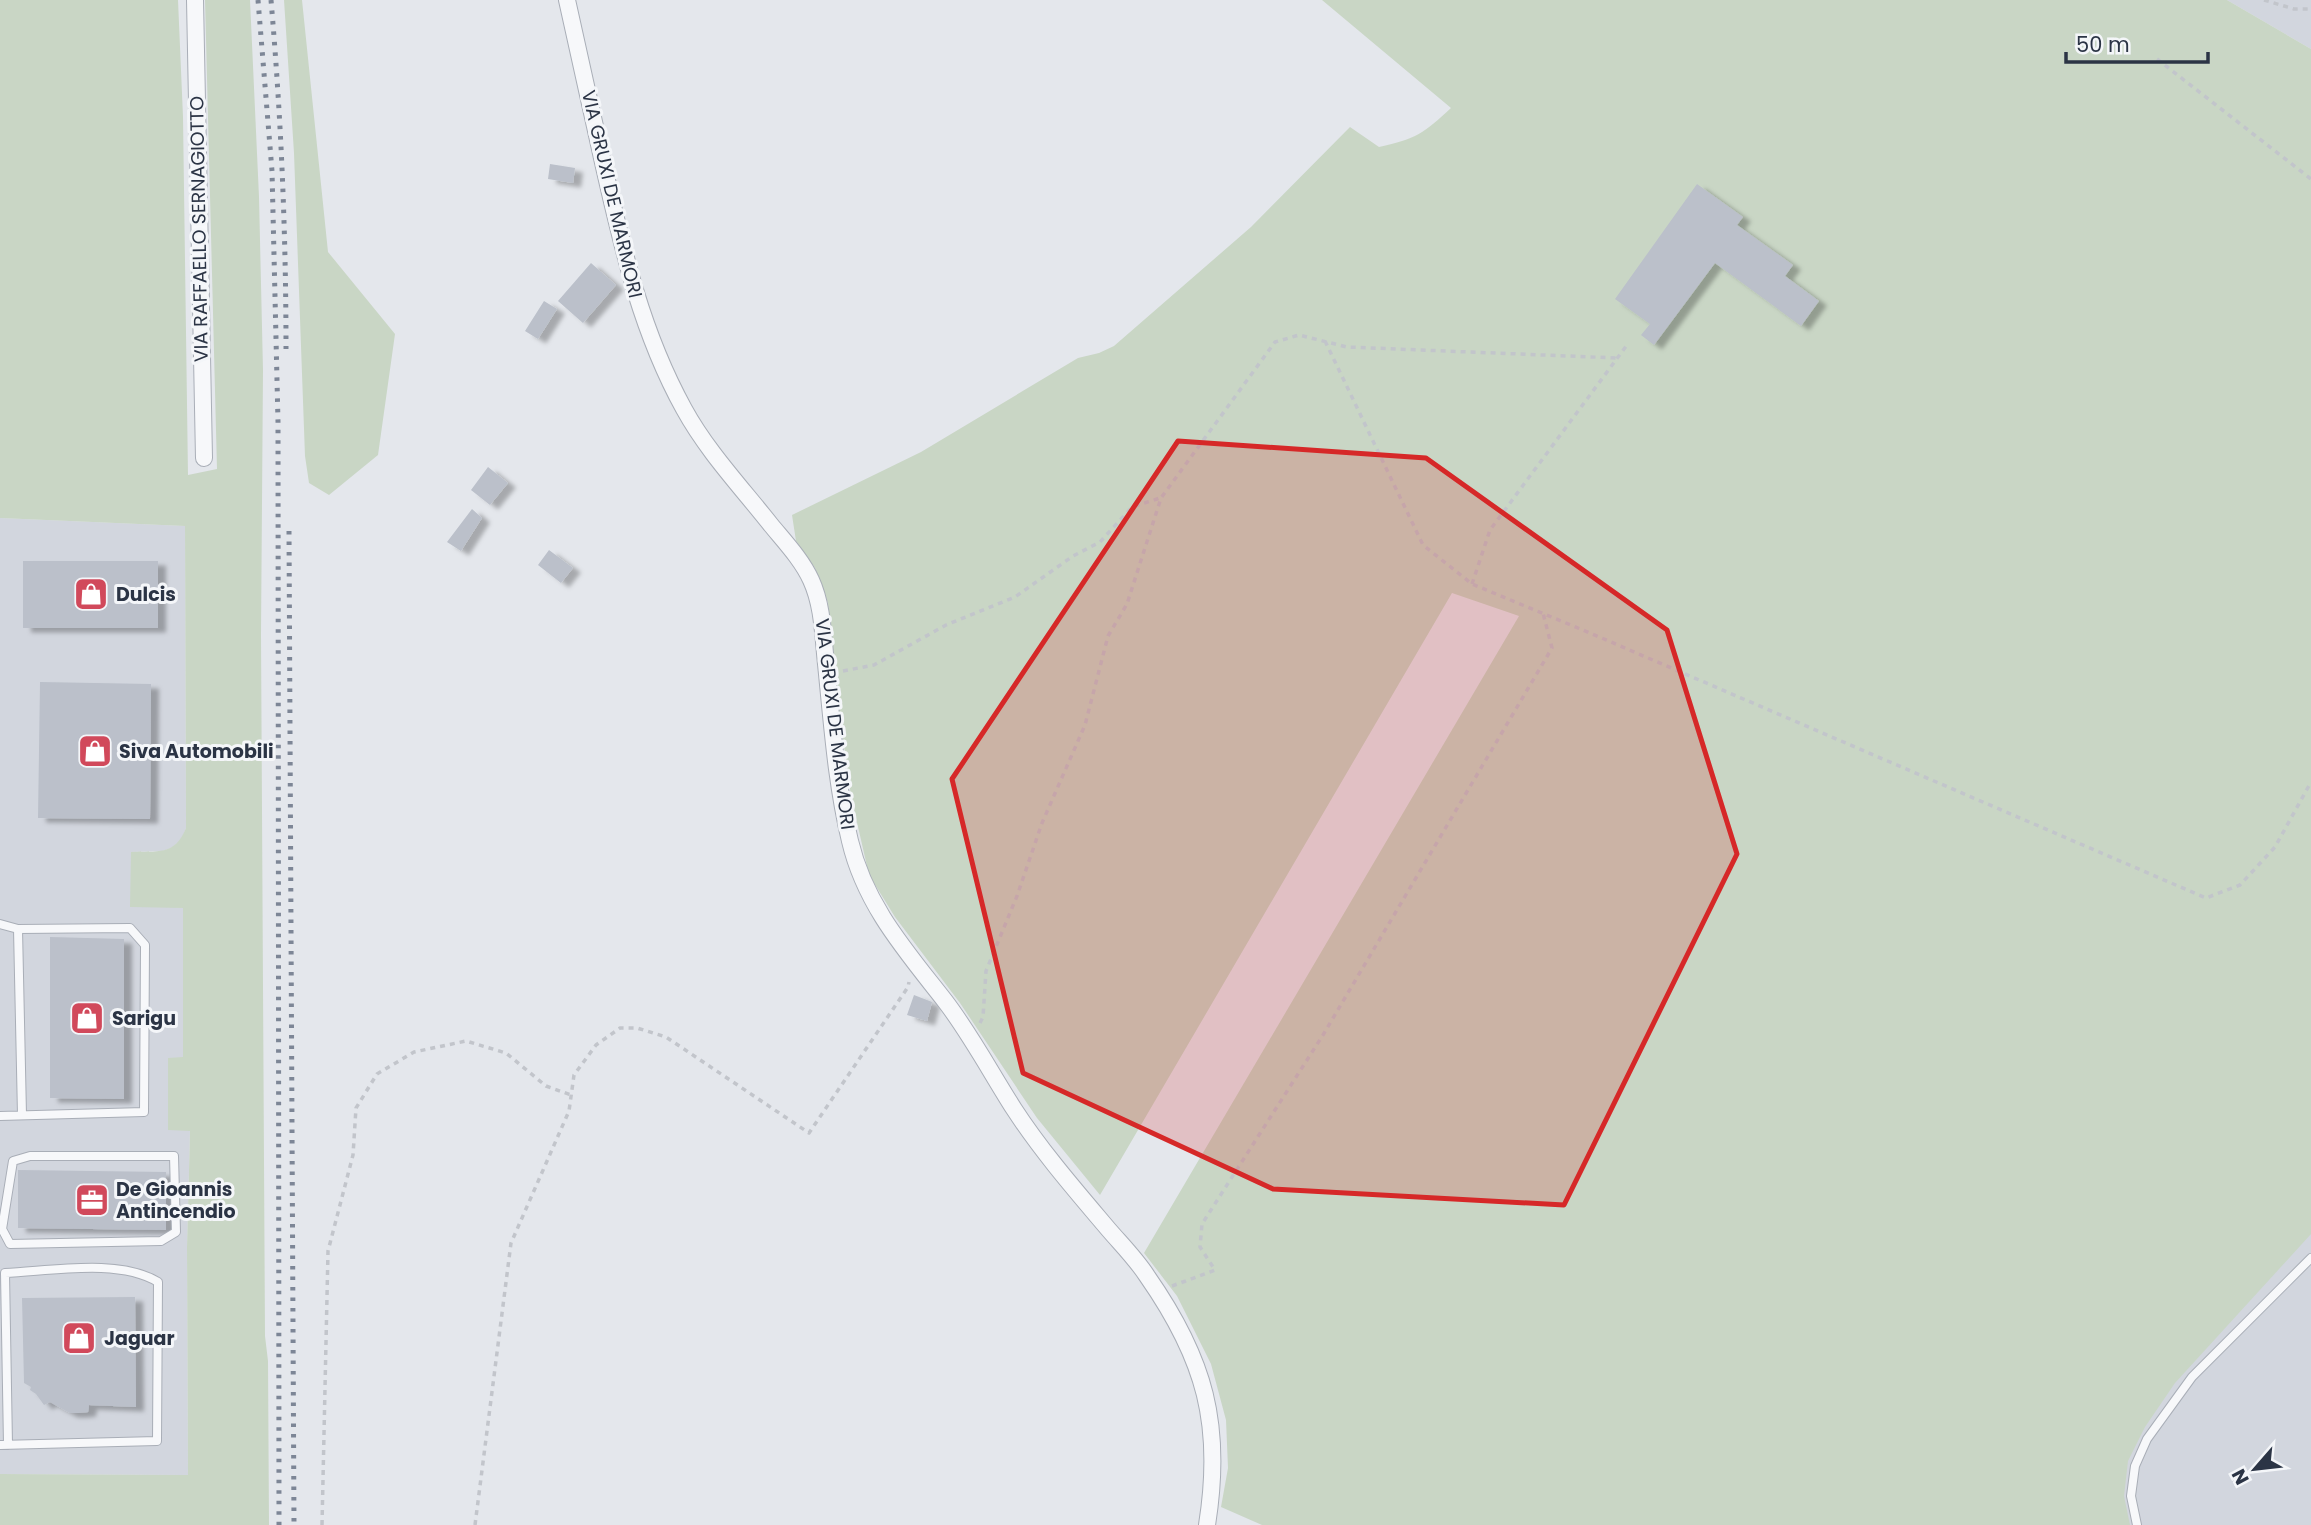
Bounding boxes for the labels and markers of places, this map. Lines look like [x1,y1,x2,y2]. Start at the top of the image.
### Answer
shop icon: Dulcis [72,575,110,613]
place label: Dulcis [116,581,176,608]
shop icon: Siva Automobili [76,732,114,770]
place label: Siva Automobili [119,738,274,765]
shop icon: Sarigu [68,999,106,1037]
place label: Sarigu [112,1005,176,1032]
place label: De Gioannis Antincendio [116,1176,236,1225]
office icon: De Gioannis Antincendio [73,1181,111,1219]
shop icon: Jaguar [60,1319,98,1357]
place label: Jaguar [104,1325,175,1352]

